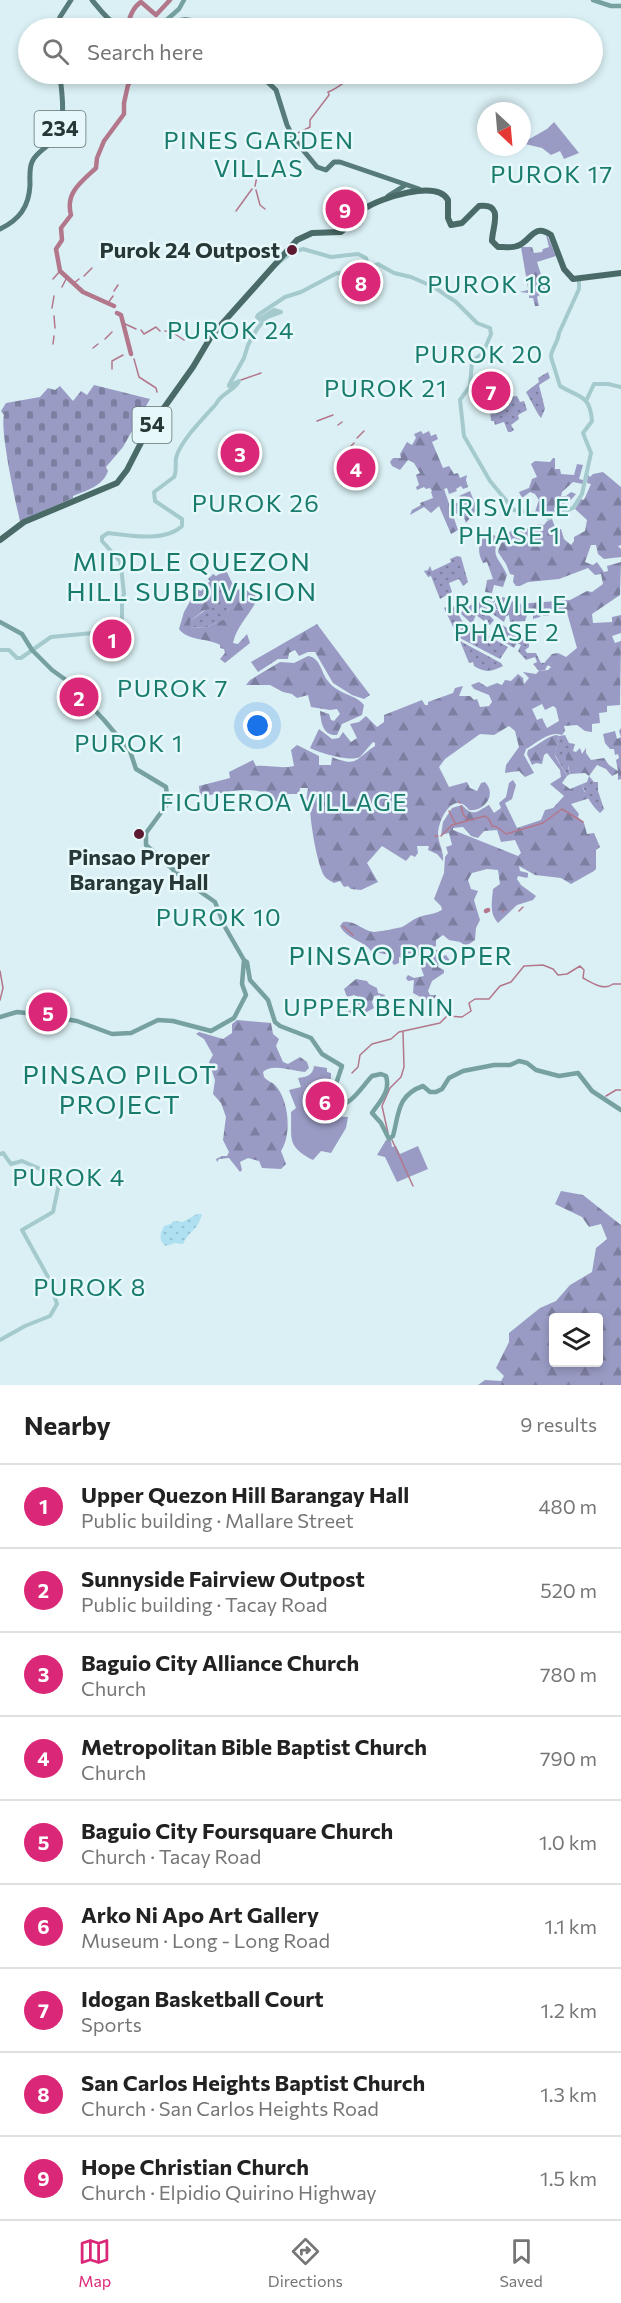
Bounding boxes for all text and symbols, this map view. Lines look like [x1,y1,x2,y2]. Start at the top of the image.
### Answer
search box [18,18,603,84]
icon: search [39,35,72,68]
text: Search here [87,38,203,65]
north arrow [477,102,531,156]
road number: 234 [34,111,86,147]
district label: PINES GARDEN VILLAS [163,125,355,182]
district label: PUROK 17 [490,159,614,188]
pin: 9 [326,186,364,232]
place label: Purok 24 Outpost [99,236,280,263]
marker: Purok 24 Outpost [285,243,299,257]
pin: 8 [342,260,380,304]
district label: PUROK 18 [427,269,553,298]
district label: PUROK 24 [167,315,295,344]
district label: PUROK 20 [414,339,544,368]
pin: 7 [472,368,510,414]
district label: PUROK 21 [324,373,448,402]
road number: 54 [132,407,172,443]
pin: 3 [220,430,260,476]
pin: 4 [336,446,376,490]
district label: PUROK 26 [192,488,320,517]
district label: IRISVILLE PHASE 1 [449,492,571,549]
district label: MIDDLE QUEZON HILL SUBDIVISION [66,545,318,606]
district label: IRISVILLE PHASE 2 [446,589,568,646]
pin: 1 [92,616,132,662]
district label: PUROK 7 [117,673,229,702]
pin: 2 [60,674,98,720]
your location [243,711,272,740]
district label: PUROK 1 [74,728,184,757]
district label: FIGUEROA VILLAGE [160,787,408,816]
marker: Pinsao Proper Barangay Hall [132,827,146,841]
place label: Pinsao Proper Barangay Hall [68,843,210,895]
district label: PUROK 10 [156,902,282,931]
district label: PINSAO PROPER [288,939,514,970]
pin: 5 [28,990,68,1034]
district label: UPPER BENIN [283,992,455,1021]
district label: PINSAO PILOT PROJECT [23,1058,217,1119]
pin: 6 [306,1078,344,1124]
district label: PUROK 4 [12,1162,126,1191]
district label: PUROK 8 [33,1272,147,1301]
map controls [549,1313,603,1367]
button: layers [549,1313,603,1367]
text: Nearby [24,1409,111,1440]
text: 9 results [520,1412,597,1436]
text: Upper Quezon Hill Barangay Hall [81,1481,409,1508]
text: 1 [39,1494,48,1518]
text: 480 m [539,1494,597,1518]
text: Public building · Mallare Street [81,1508,354,1532]
text: Sunnyside Fairview Outpost [81,1565,365,1592]
text: 2 [38,1578,49,1602]
text: 520 m [540,1578,597,1602]
text: Public building · Tacay Road [81,1592,328,1616]
text: Baguio City Alliance Church [81,1649,359,1676]
text: 3 [38,1662,49,1686]
text: 780 m [540,1662,597,1686]
text: Church [81,1676,146,1700]
text: Metropolitan Bible Baptist Church [81,1733,427,1760]
text: 4 [37,1746,50,1770]
text: 790 m [540,1746,597,1770]
text: Church [81,1760,146,1784]
text: Baguio City Foursquare Church [81,1817,393,1844]
text: 5 [38,1830,49,1854]
text: 1.0 km [539,1830,597,1854]
text: Church · Tacay Road [81,1844,261,1868]
text: Arko Ni Apo Art Gallery [81,1901,319,1928]
text: 6 [37,1914,50,1938]
text: 1.1 km [545,1914,597,1938]
text: Museum · Long - Long Road [81,1928,330,1952]
text: Idogan Basketball Court [81,1985,324,2012]
text: 7 [38,1998,49,2022]
text: 1.2 km [541,1998,597,2022]
text: Sports [81,2012,142,2036]
text: San Carlos Heights Baptist Church [81,2069,425,2096]
text: 8 [37,2082,50,2106]
text: 1.3 km [540,2082,597,2106]
text: Church · San Carlos Heights Road [81,2096,379,2120]
text: Hope Christian Church [81,2153,309,2180]
text: 9 [37,2166,50,2190]
text: 1.5 km [540,2166,597,2190]
text: Church · Elpidio Quirino Highway [81,2180,377,2204]
tab: Map [78,2235,111,2290]
tab: Directions [268,2235,343,2290]
tab: Saved [499,2235,543,2290]

